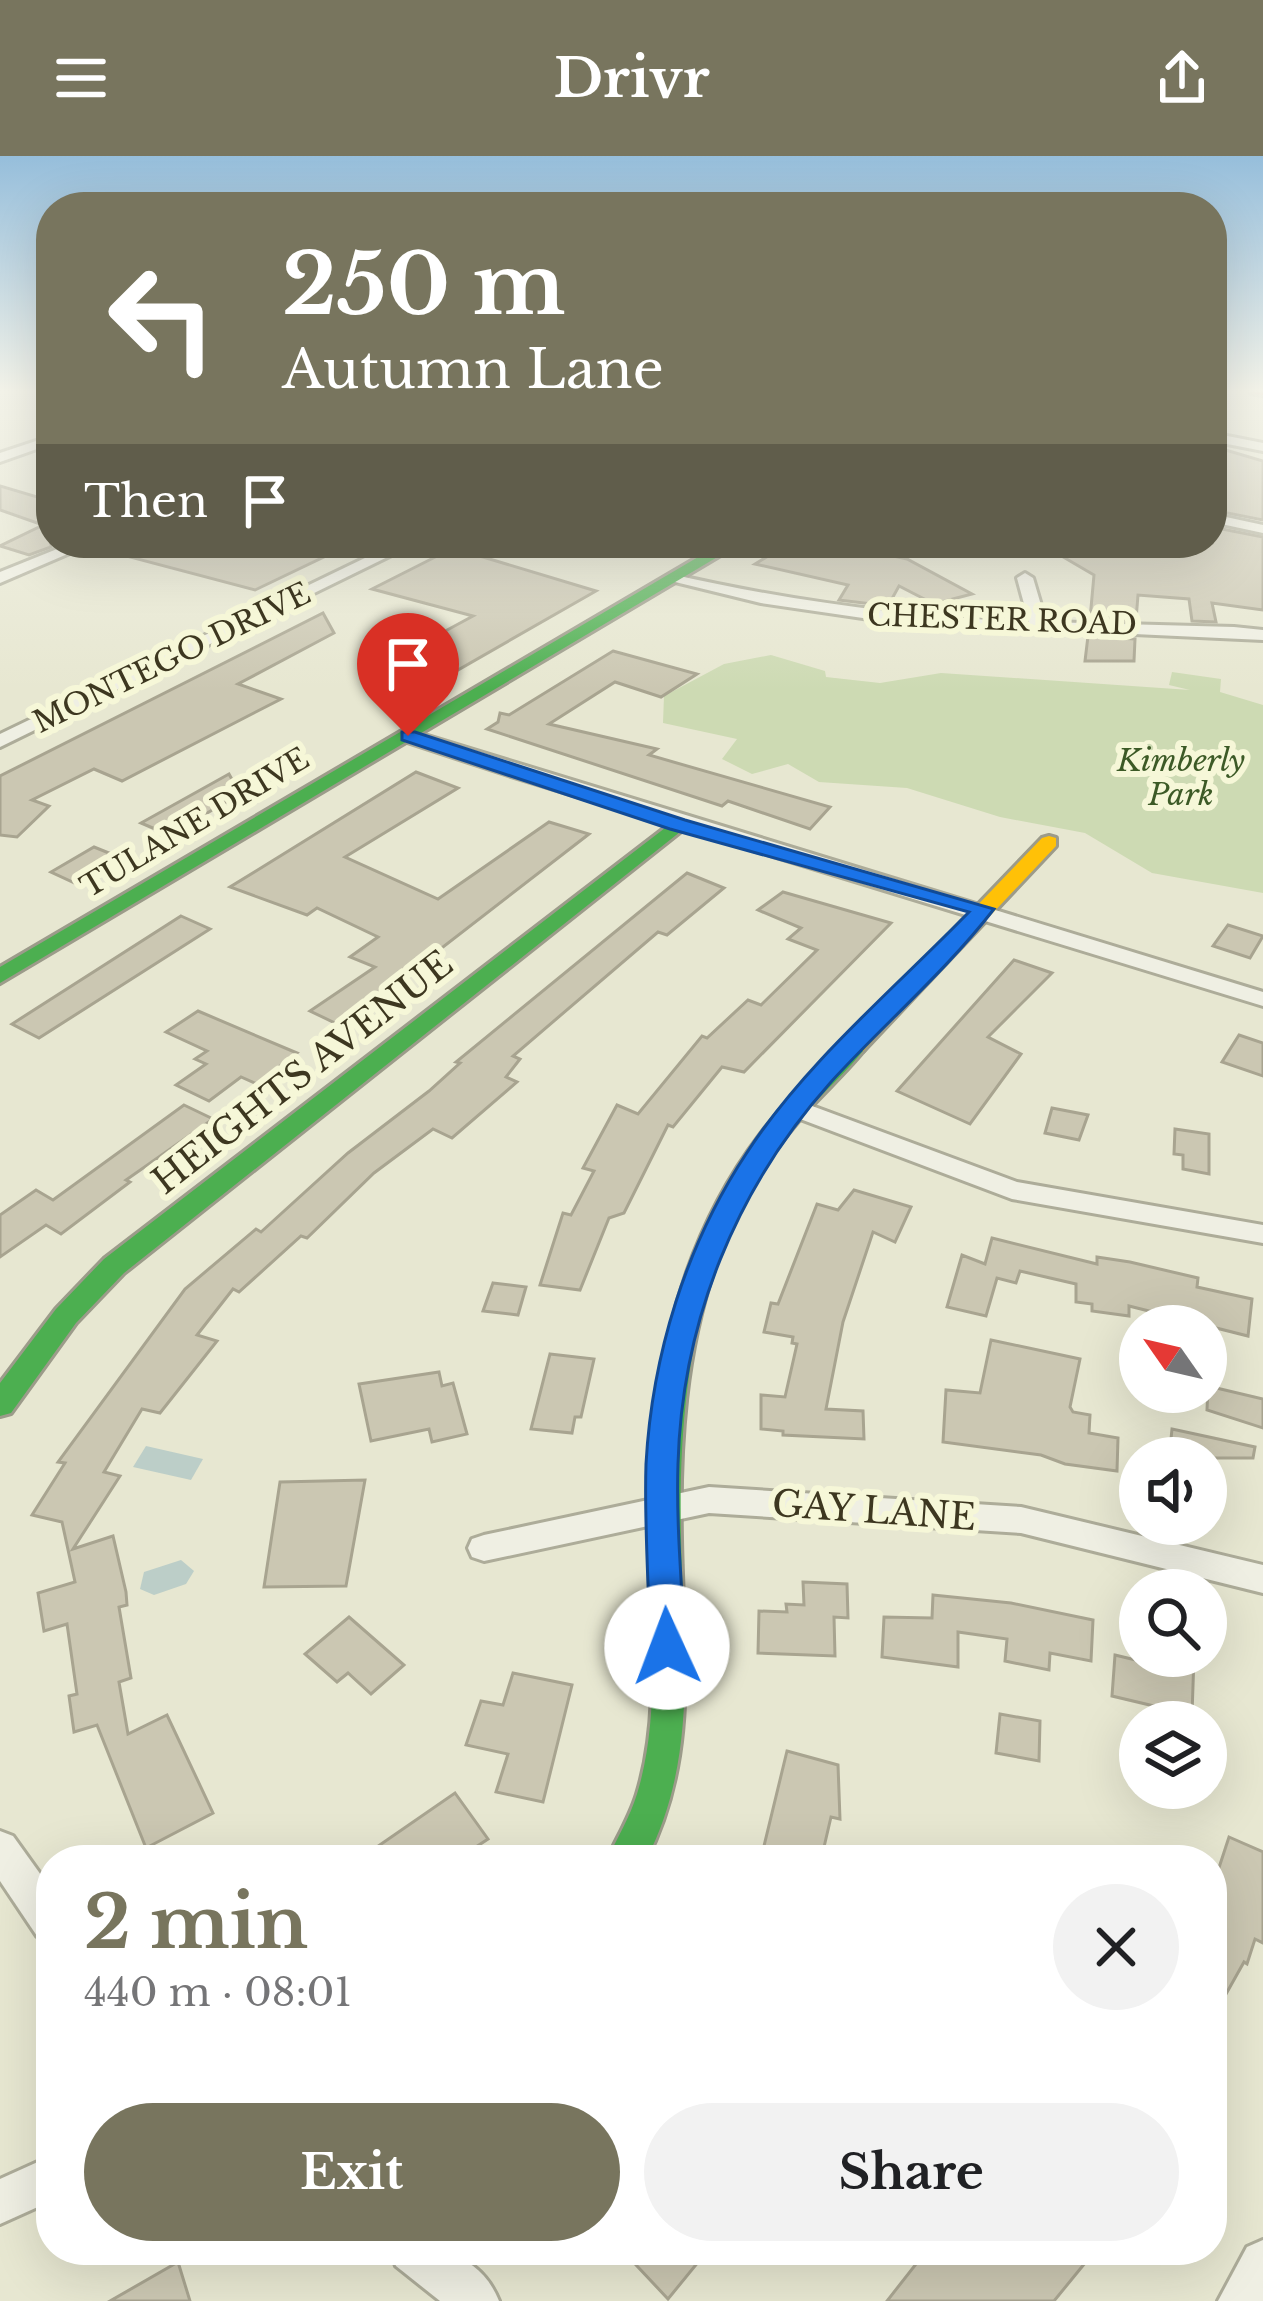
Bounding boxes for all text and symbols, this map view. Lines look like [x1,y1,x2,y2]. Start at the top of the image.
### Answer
icon: menu [48,45,114,111]
text: Drivr [553,45,710,112]
icon: share [1149,45,1215,111]
text: 250 m [282,233,565,337]
icon: left [84,240,240,396]
text: Autumn Lane [282,336,664,403]
icon: arrive [232,468,298,534]
text: Then [84,473,208,529]
street label: MONTEGO DRIVE [27,574,316,741]
street label: CHESTER ROAD [866,596,1138,643]
pin [357,613,459,736]
icon: arrive [375,631,441,697]
street label: TULANE DRIVE [74,740,316,905]
park label: Kimberly Park [1116,742,1246,813]
street label: HEIGHTS AVENUE [143,941,461,1204]
north arrow [1119,1305,1227,1413]
map controls [1119,1305,1227,1809]
button: sound [1119,1437,1227,1545]
street label: GAY LANE [771,1481,977,1540]
button: search [1119,1569,1227,1677]
position arrow [604,1584,730,1710]
button: layers [1119,1701,1227,1809]
text: 2 min [84,1878,308,1967]
button: close [1053,1884,1179,2010]
text: 440 m · 08:01 [84,1968,352,2017]
button: Exit [84,2103,620,2241]
button: Share [644,2103,1179,2241]

